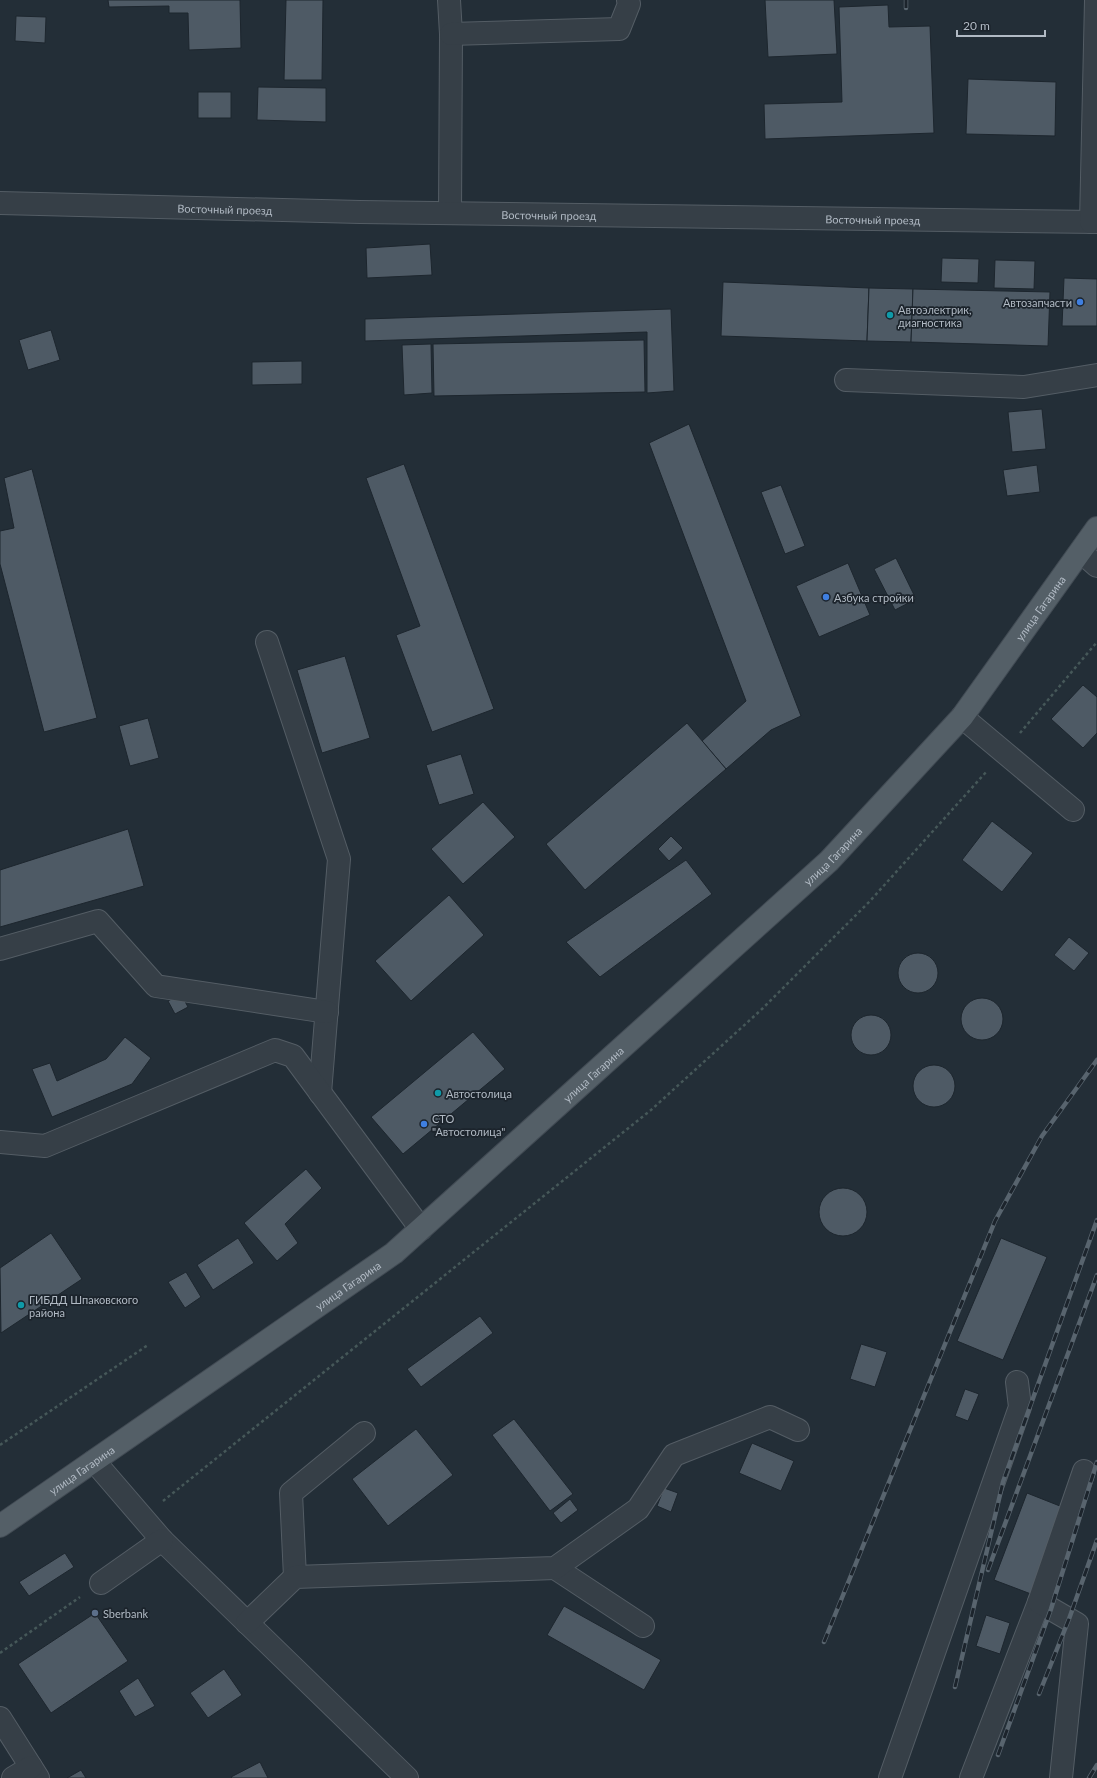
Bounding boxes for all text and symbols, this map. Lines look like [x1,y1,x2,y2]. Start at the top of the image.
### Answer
scale bar [957,12,1045,38]
text: 20 m [963,18,990,33]
street label: Восточный проезд [177,201,273,216]
street label: Восточный проезд [501,207,597,222]
street label: Восточный проезд [825,212,921,226]
place label: Автозапчасти [1003,296,1072,309]
marker: Автозапчасти [1075,297,1085,307]
place label: Автоэлектрик, диагностика [898,303,972,329]
marker: Автоэлектрик, диагностика [885,310,895,320]
street label: улица Гагарина [1012,573,1068,643]
place label: Азбука стройки [834,591,914,604]
marker: Азбука стройки [821,592,831,602]
street label: улица Гагарина [801,824,864,887]
street label: улица Гагарина [560,1043,626,1104]
place label: Автостолица [446,1087,512,1100]
marker: Автостолица [433,1088,443,1098]
place label: СТО "Автостолица" [432,1112,505,1138]
marker: СТО "Автостолица" [419,1119,429,1129]
street label: улица Гагарина [312,1258,383,1312]
place label: ГИБДД Шпаковского района [29,1293,138,1319]
marker: ГИБДД Шпаковского района [16,1300,26,1310]
street label: улица Гагарина [46,1442,117,1497]
place label: Sberbank [103,1607,149,1620]
marker: Sberbank [90,1608,100,1618]

